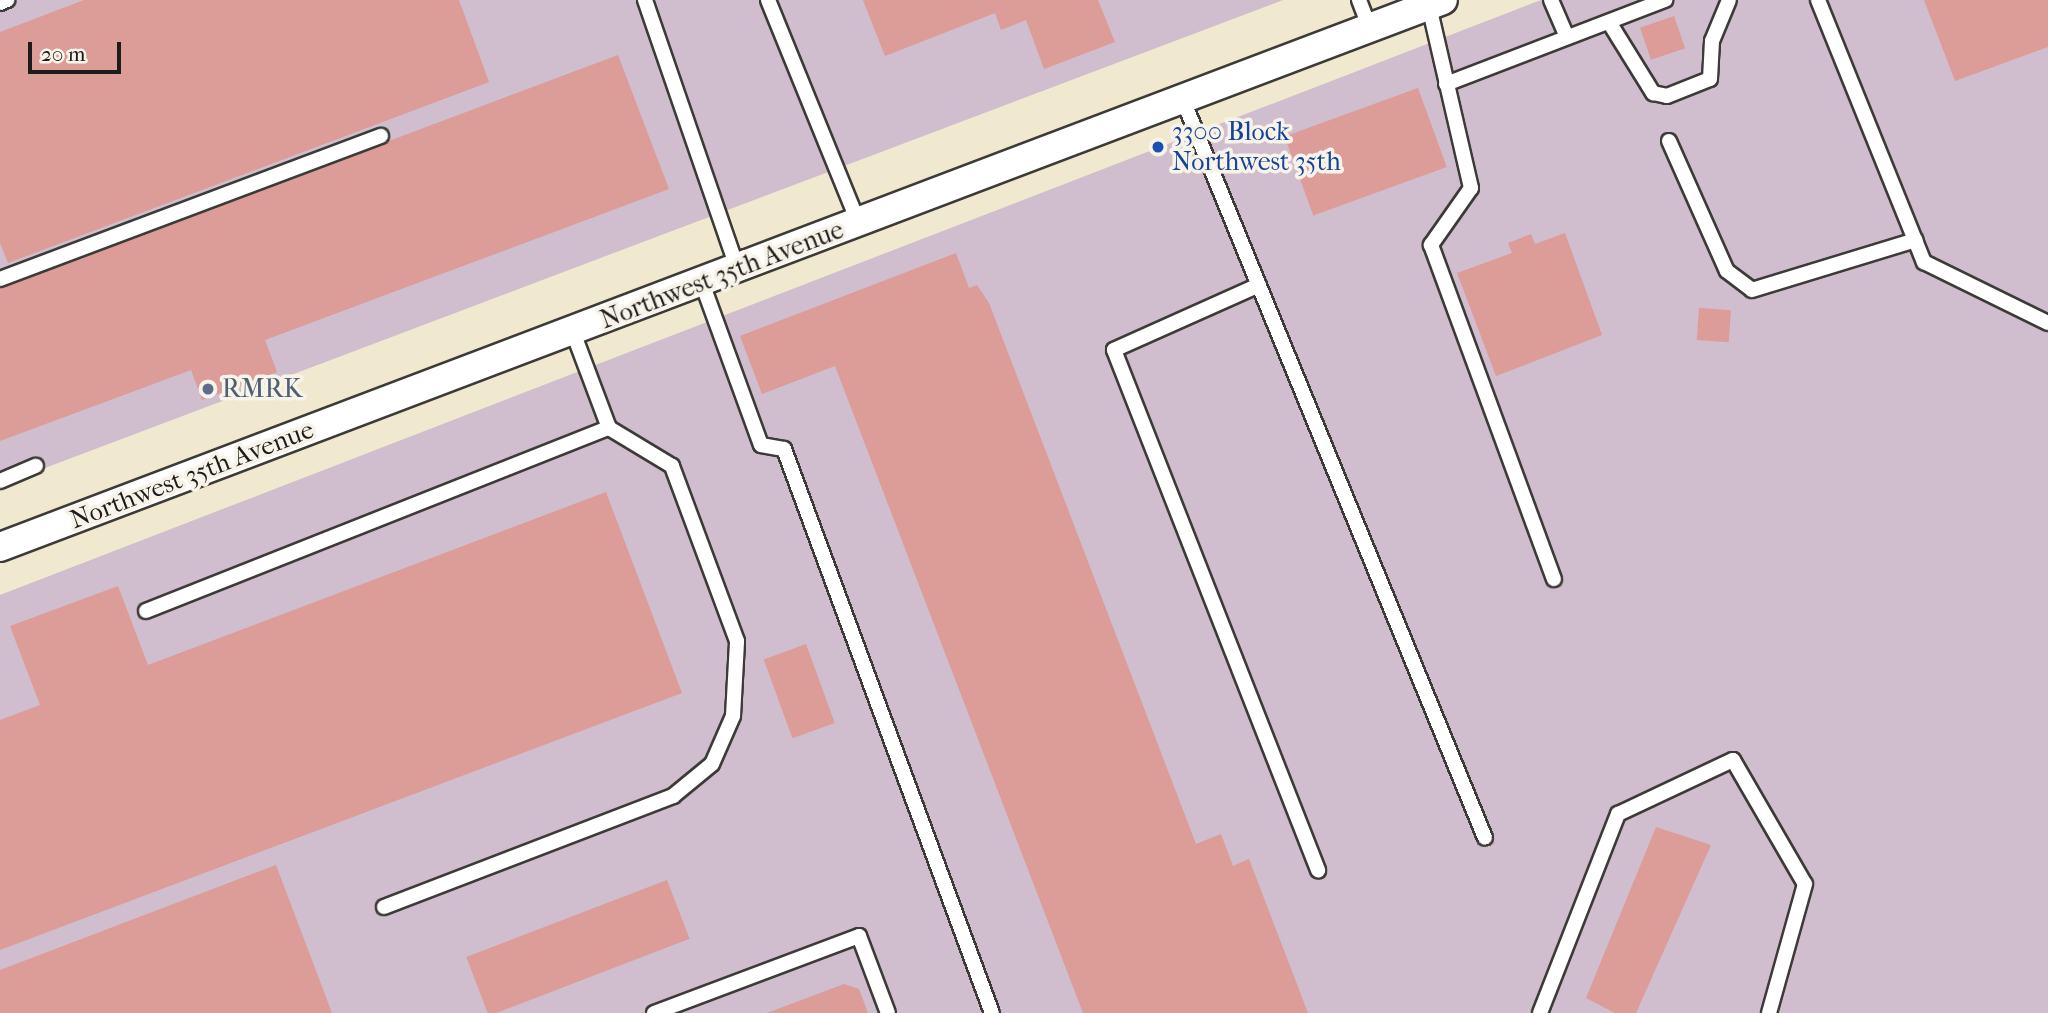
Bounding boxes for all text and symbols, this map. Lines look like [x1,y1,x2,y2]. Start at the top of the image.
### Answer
scale bar [32,28,124,72]
text: 20 m [41,42,85,66]
place label: 3300 Block Northwest 35th [1172,116,1341,178]
marker: 3300 Block Northwest 35th [1150,139,1166,155]
street label: Northwest 35th Avenue [596,214,848,336]
place label: RMRK [222,373,302,405]
marker: RMRK [200,381,216,397]
street label: Northwest 35th Avenue [66,414,318,536]

